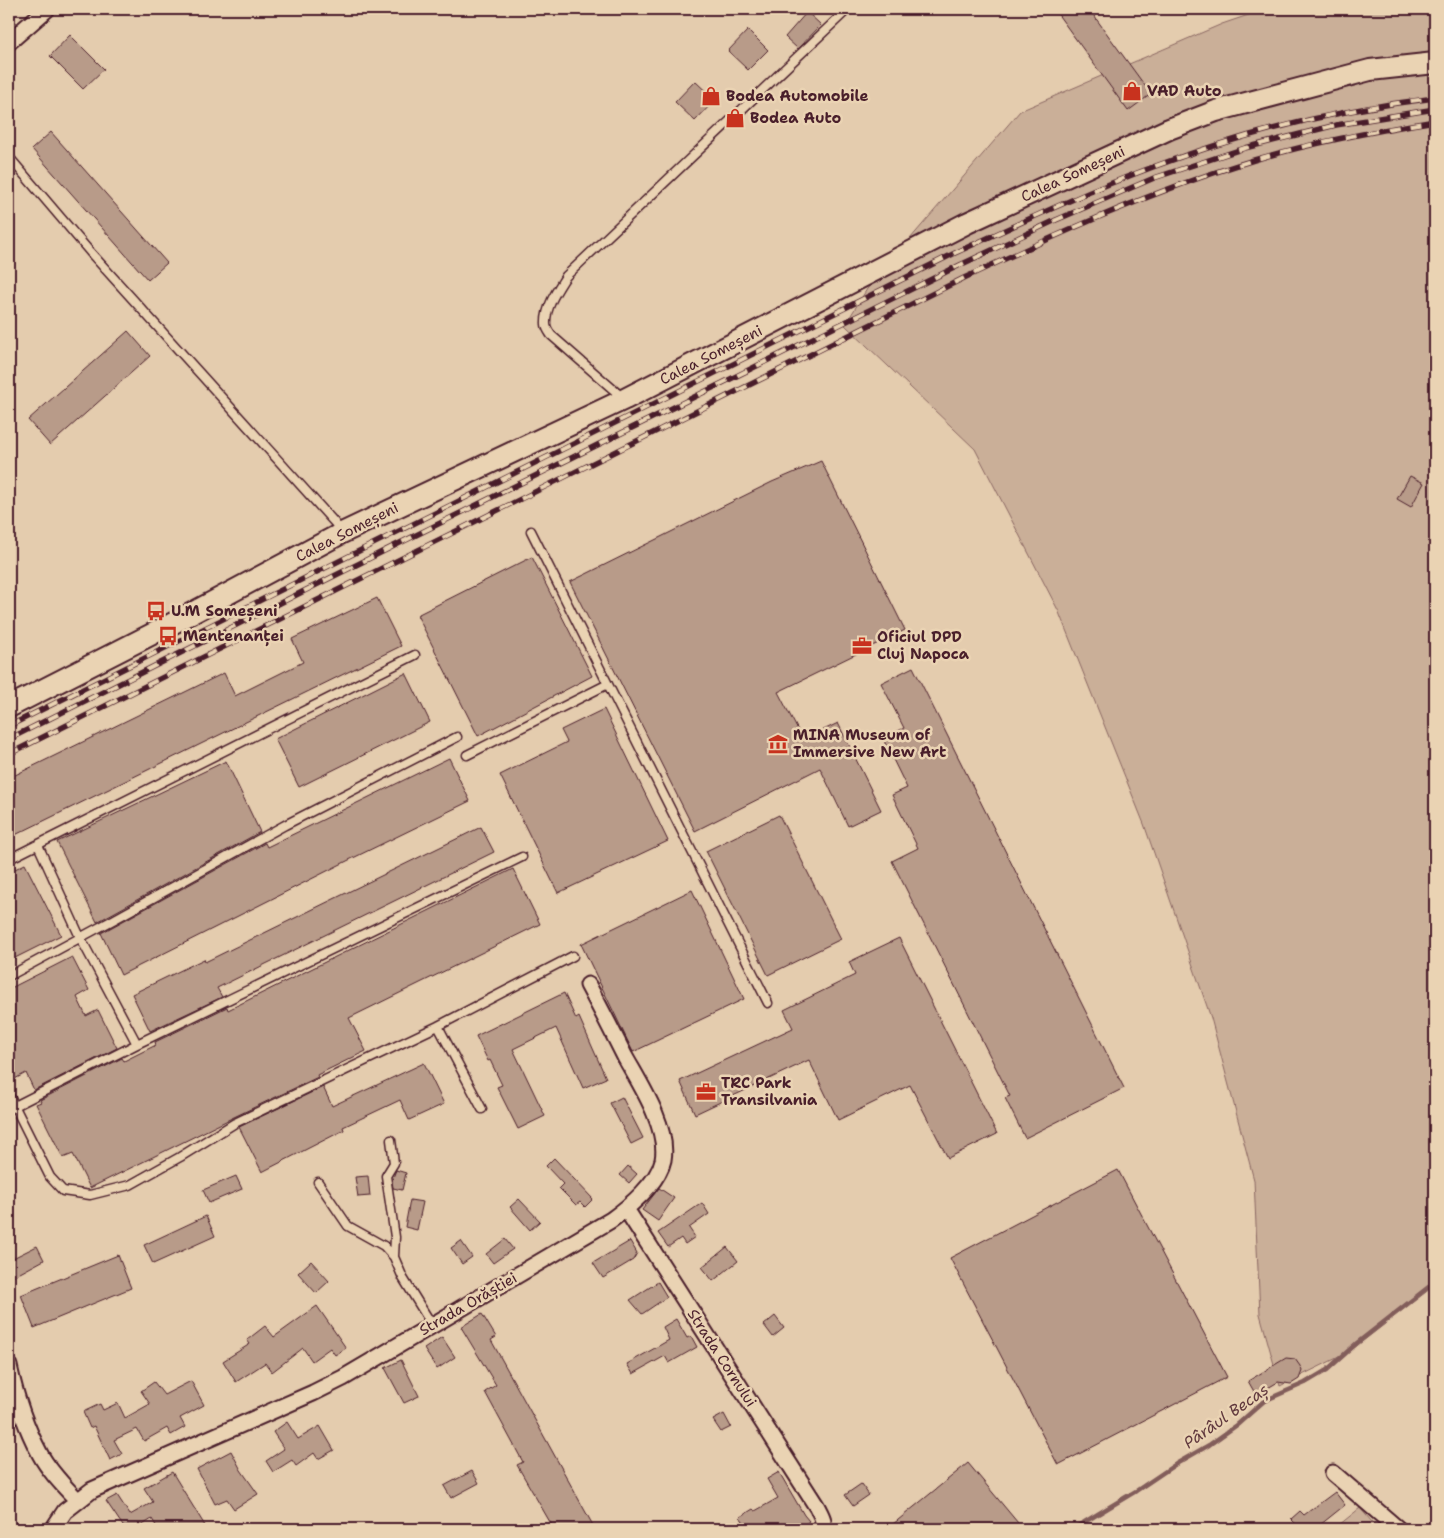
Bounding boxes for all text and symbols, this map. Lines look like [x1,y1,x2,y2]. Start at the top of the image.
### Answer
shop icon: VAD Auto [1121,80,1143,102]
place label: VAD Auto [1147,81,1222,101]
shop icon: Bodea Automobile [700,85,722,107]
place label: Bodea Automobile [726,86,869,106]
shop icon: Bodea Auto [724,107,746,129]
place label: Bodea Auto [750,108,841,128]
street label: Calea Someșeni [1018,141,1129,208]
street label: Calea Someșeni [656,321,766,390]
street label: Calea Someșeni [292,498,402,567]
bus stop icon: U.M Someșeni [145,600,167,622]
place label: U.M Someșeni [171,601,278,622]
bus stop icon: Mentenanței [157,625,179,647]
place label: Mentenanței [183,626,284,647]
place label: Oficiul DPD Cluj Napoca [877,627,970,664]
office icon: Oficiul DPD Cluj Napoca [851,635,873,657]
place label: MINA Museum of Immersive New Art [793,725,946,762]
museum icon: MINA Museum of Immersive New Art [767,733,789,755]
place label: TRC Park Transilvania [721,1073,818,1110]
office icon: TRC Park Transilvania [695,1081,717,1103]
street label: Strada Orăștiei [415,1268,521,1341]
street label: Strada Cornului [683,1305,761,1411]
water label: Pârâul Becaș [1179,1379,1273,1454]

